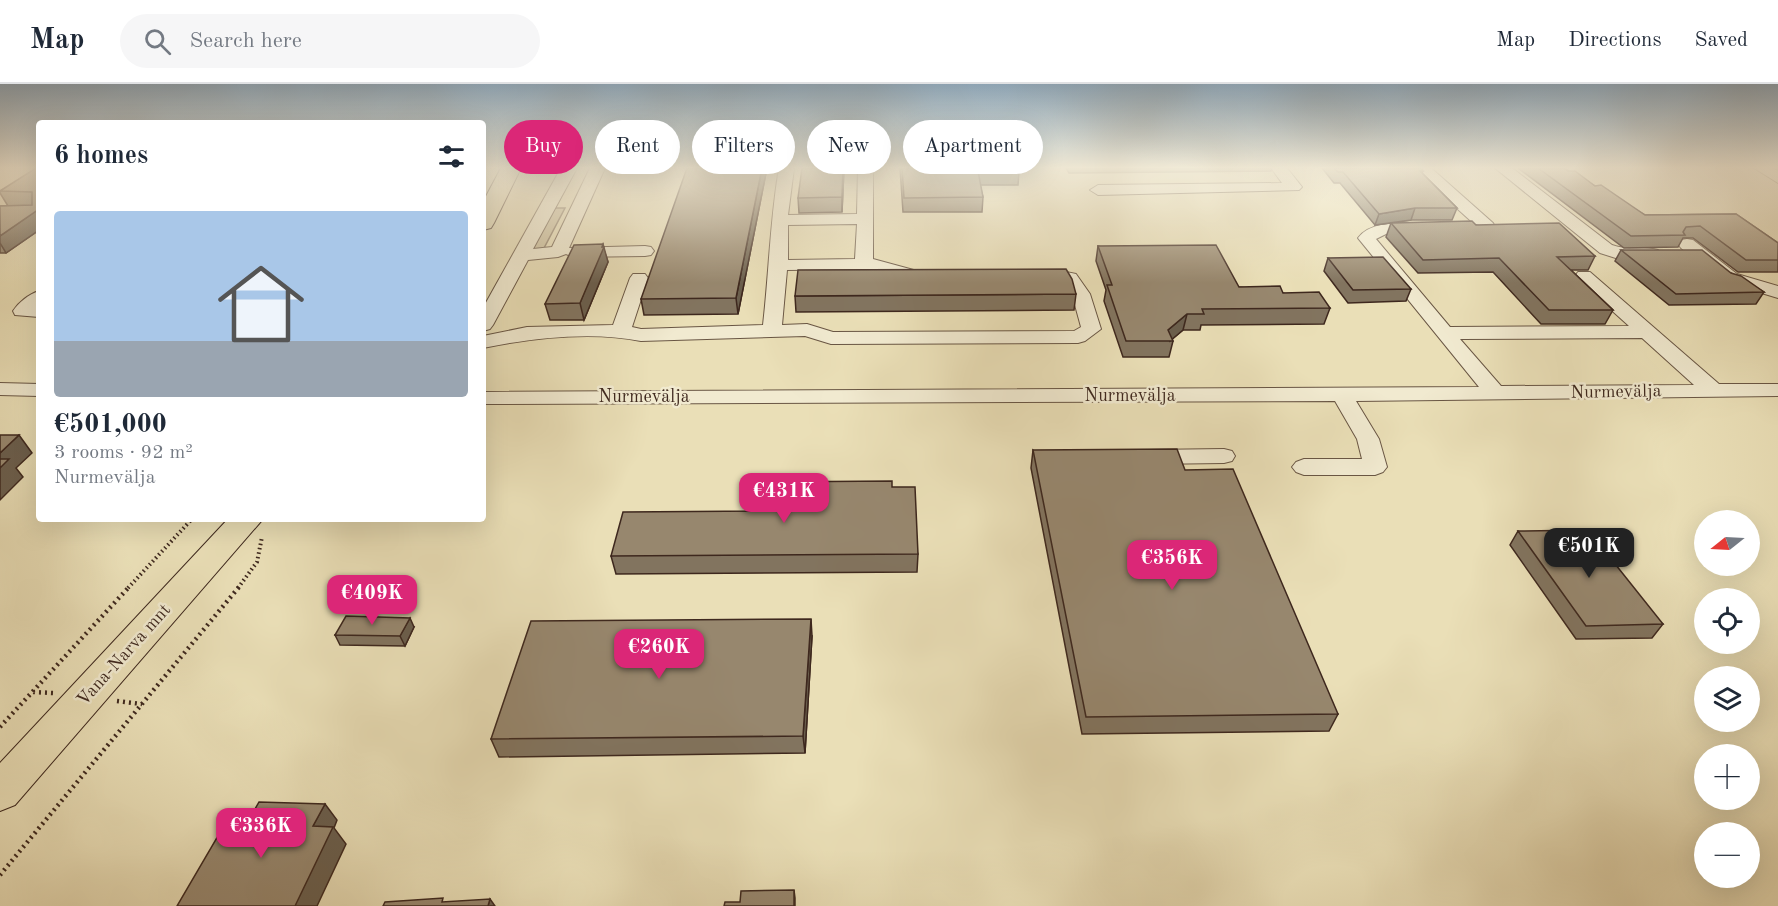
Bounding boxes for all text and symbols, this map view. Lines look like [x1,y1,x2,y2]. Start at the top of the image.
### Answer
search box [120,14,540,68]
icon: search [141,25,174,58]
text: Map [30,27,84,55]
text: Search here [189,30,302,52]
text: Map [1496,30,1535,51]
text: Directions [1568,30,1662,51]
text: Saved [1695,30,1748,51]
chip: Buy [504,120,583,174]
chip: Rent [595,120,680,174]
chip: Filters [692,120,795,174]
chip: New [807,120,891,174]
chip: Apartment [903,120,1043,174]
icon: filters [435,140,468,173]
text: 6 homes [54,143,148,169]
icon: home [207,250,315,358]
street label: Nurmevälja [1570,382,1662,402]
street label: Nurmevälja [1084,387,1176,405]
street label: Nurmevälja [598,388,690,406]
text: €501,000 [54,412,167,438]
text: 3 rooms · 92 m² [54,443,193,463]
text: Nurmevälja [54,468,156,488]
pin: €431K [742,473,826,524]
text: €431K [753,482,815,502]
north arrow [1694,510,1760,576]
map controls [1694,510,1760,888]
pin: €501K [1547,528,1631,579]
text: €501K [1558,537,1620,557]
pin: €356K [1130,540,1214,591]
text: €356K [1141,549,1203,569]
pin: €409K [330,575,414,626]
text: €409K [341,584,403,604]
button: locate [1694,588,1760,654]
street label: Vana-Narva mnt [74,601,174,709]
pin: €260K [617,629,701,680]
text: €260K [628,638,690,658]
button: layers [1694,666,1760,732]
button: + [1694,744,1760,810]
pin: €336K [219,808,303,859]
text: €336K [230,817,292,837]
button: − [1694,822,1760,888]

